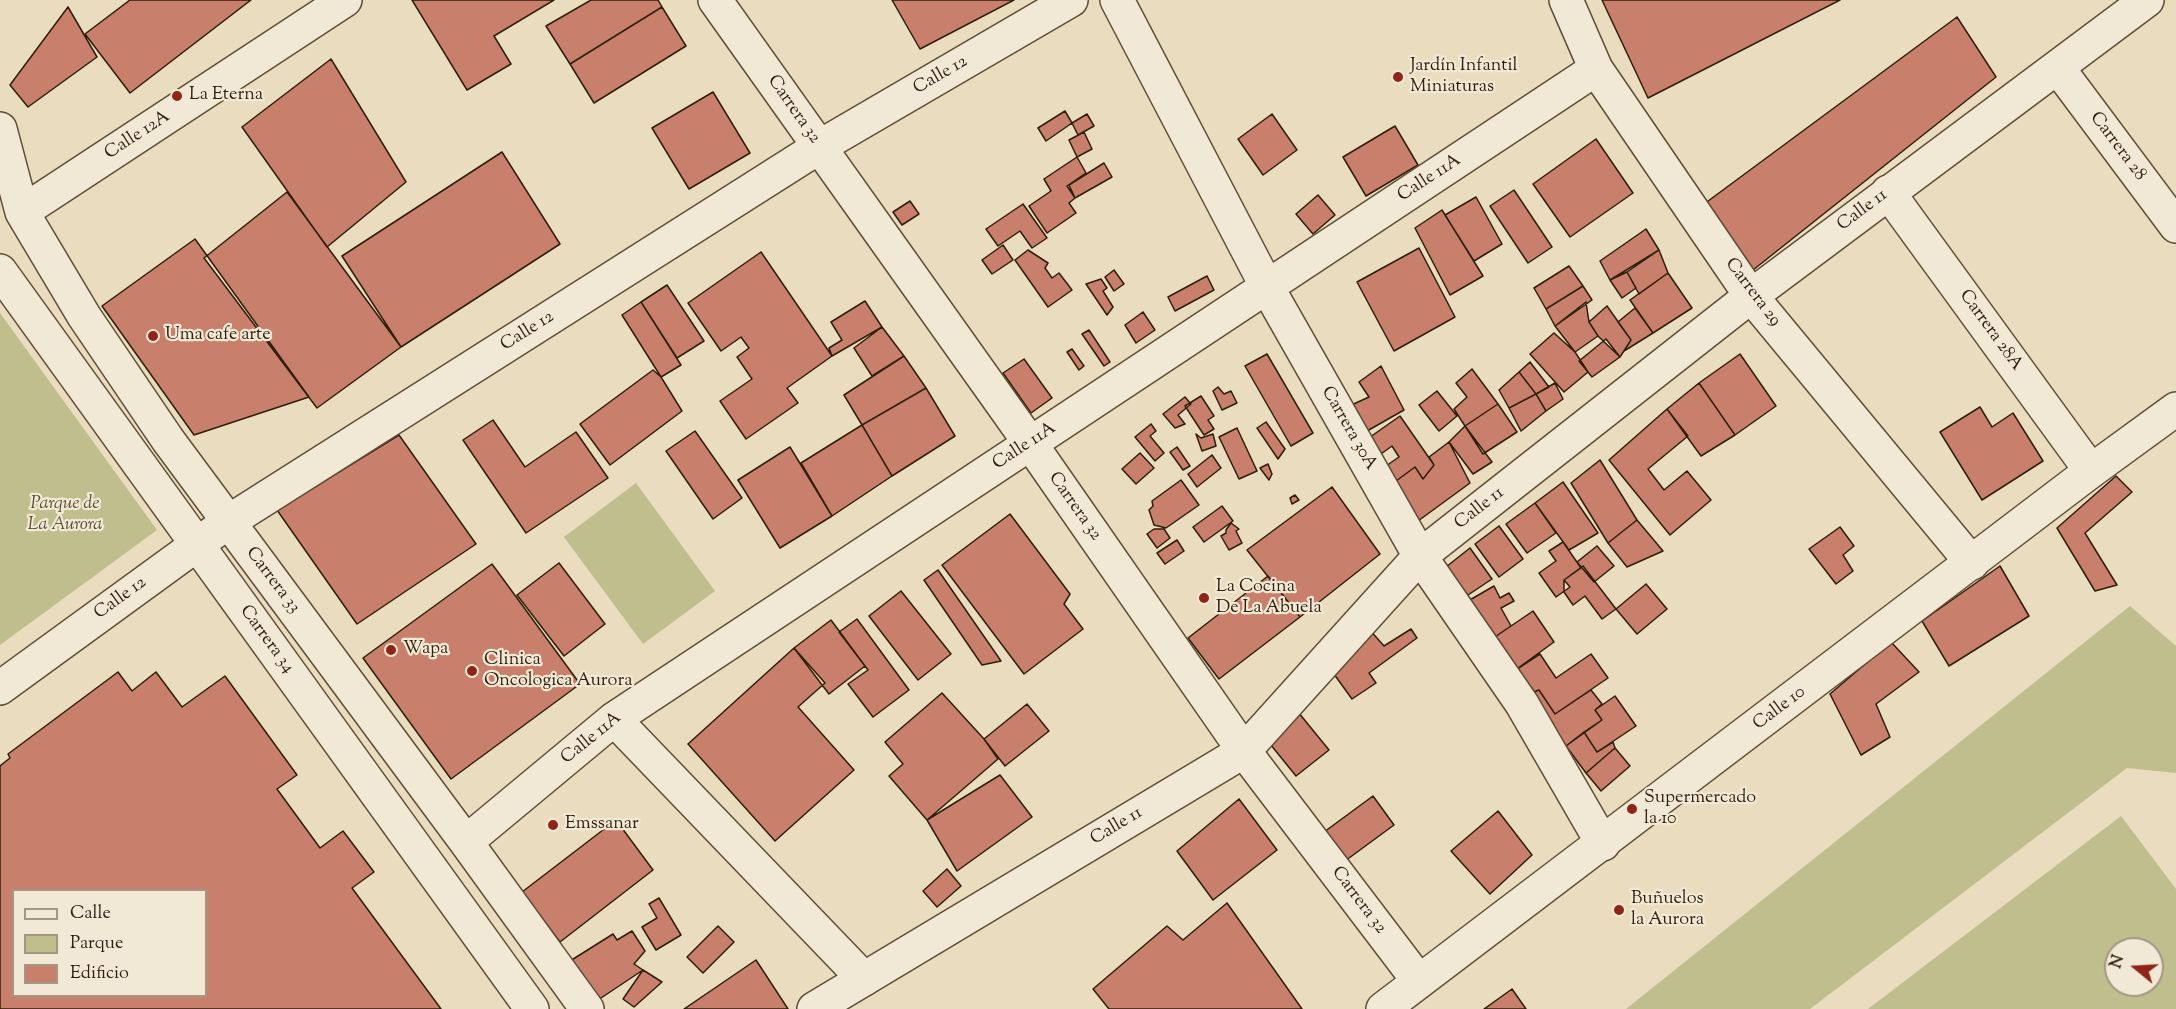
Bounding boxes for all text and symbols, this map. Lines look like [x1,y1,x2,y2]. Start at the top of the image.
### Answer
street label: Calle 12 [910,52,972,100]
place label: Jardín Infantil Miniaturas [1410,56,1518,98]
marker: Jardín Infantil Miniaturas [1391,70,1405,84]
street label: Carrera 32 [762,72,824,148]
place label: La Eterna [189,85,263,107]
marker: La Eterna [170,89,184,103]
street label: Calle 12A [101,107,175,165]
street label: Carrera 28 [2084,108,2150,186]
street label: Calle 11A [1394,150,1466,208]
street label: Calle 11 [1834,185,1892,237]
street label: Carrera 29 [1719,254,1785,332]
street label: Carrera 28A [1953,286,2027,376]
street label: Calle 12 [497,307,559,357]
place label: Uma cafe arte [165,325,271,347]
marker: Uma cafe arte [146,329,160,343]
street label: Carrera 30A [1315,383,1381,475]
street label: Calle 11A [989,418,1061,476]
street label: Carrera 32 [1043,469,1105,545]
street label: Calle 11 [1451,483,1509,535]
park label: Parque de La Aurora [28,494,102,536]
street label: Carrera 33 [240,544,304,618]
street label: Calle 12 [91,573,151,625]
place label: La Cocina De La Abuela [1216,577,1322,620]
marker: La Cocina De La Abuela [1197,591,1211,605]
street label: Carrera 34 [234,602,298,678]
place label: Wapa [403,639,448,661]
marker: Wapa [384,643,398,657]
place label: Clinica Oncologica Aurora [484,650,632,692]
marker: Clinica Oncologica Aurora [465,664,479,678]
street label: Calle 10 [1750,682,1810,736]
street label: Calle 11A [557,708,627,770]
place label: Supermercado la 10 [1644,788,1756,830]
marker: Supermercado la 10 [1625,802,1639,816]
street label: Calle 11 [1087,803,1147,851]
place label: Emssanar [565,814,639,836]
marker: Emssanar [546,818,560,832]
street label: Carrera 32 [1326,863,1390,939]
legend [12,889,207,997]
place label: Buñuelos la Aurora [1631,889,1704,932]
text: Calle [70,901,111,927]
marker: Buñuelos la Aurora [1612,903,1626,917]
text: Parque [70,931,123,957]
north arrow [2104,937,2164,997]
text: N [2105,952,2131,972]
text: Edificio [70,961,129,987]

